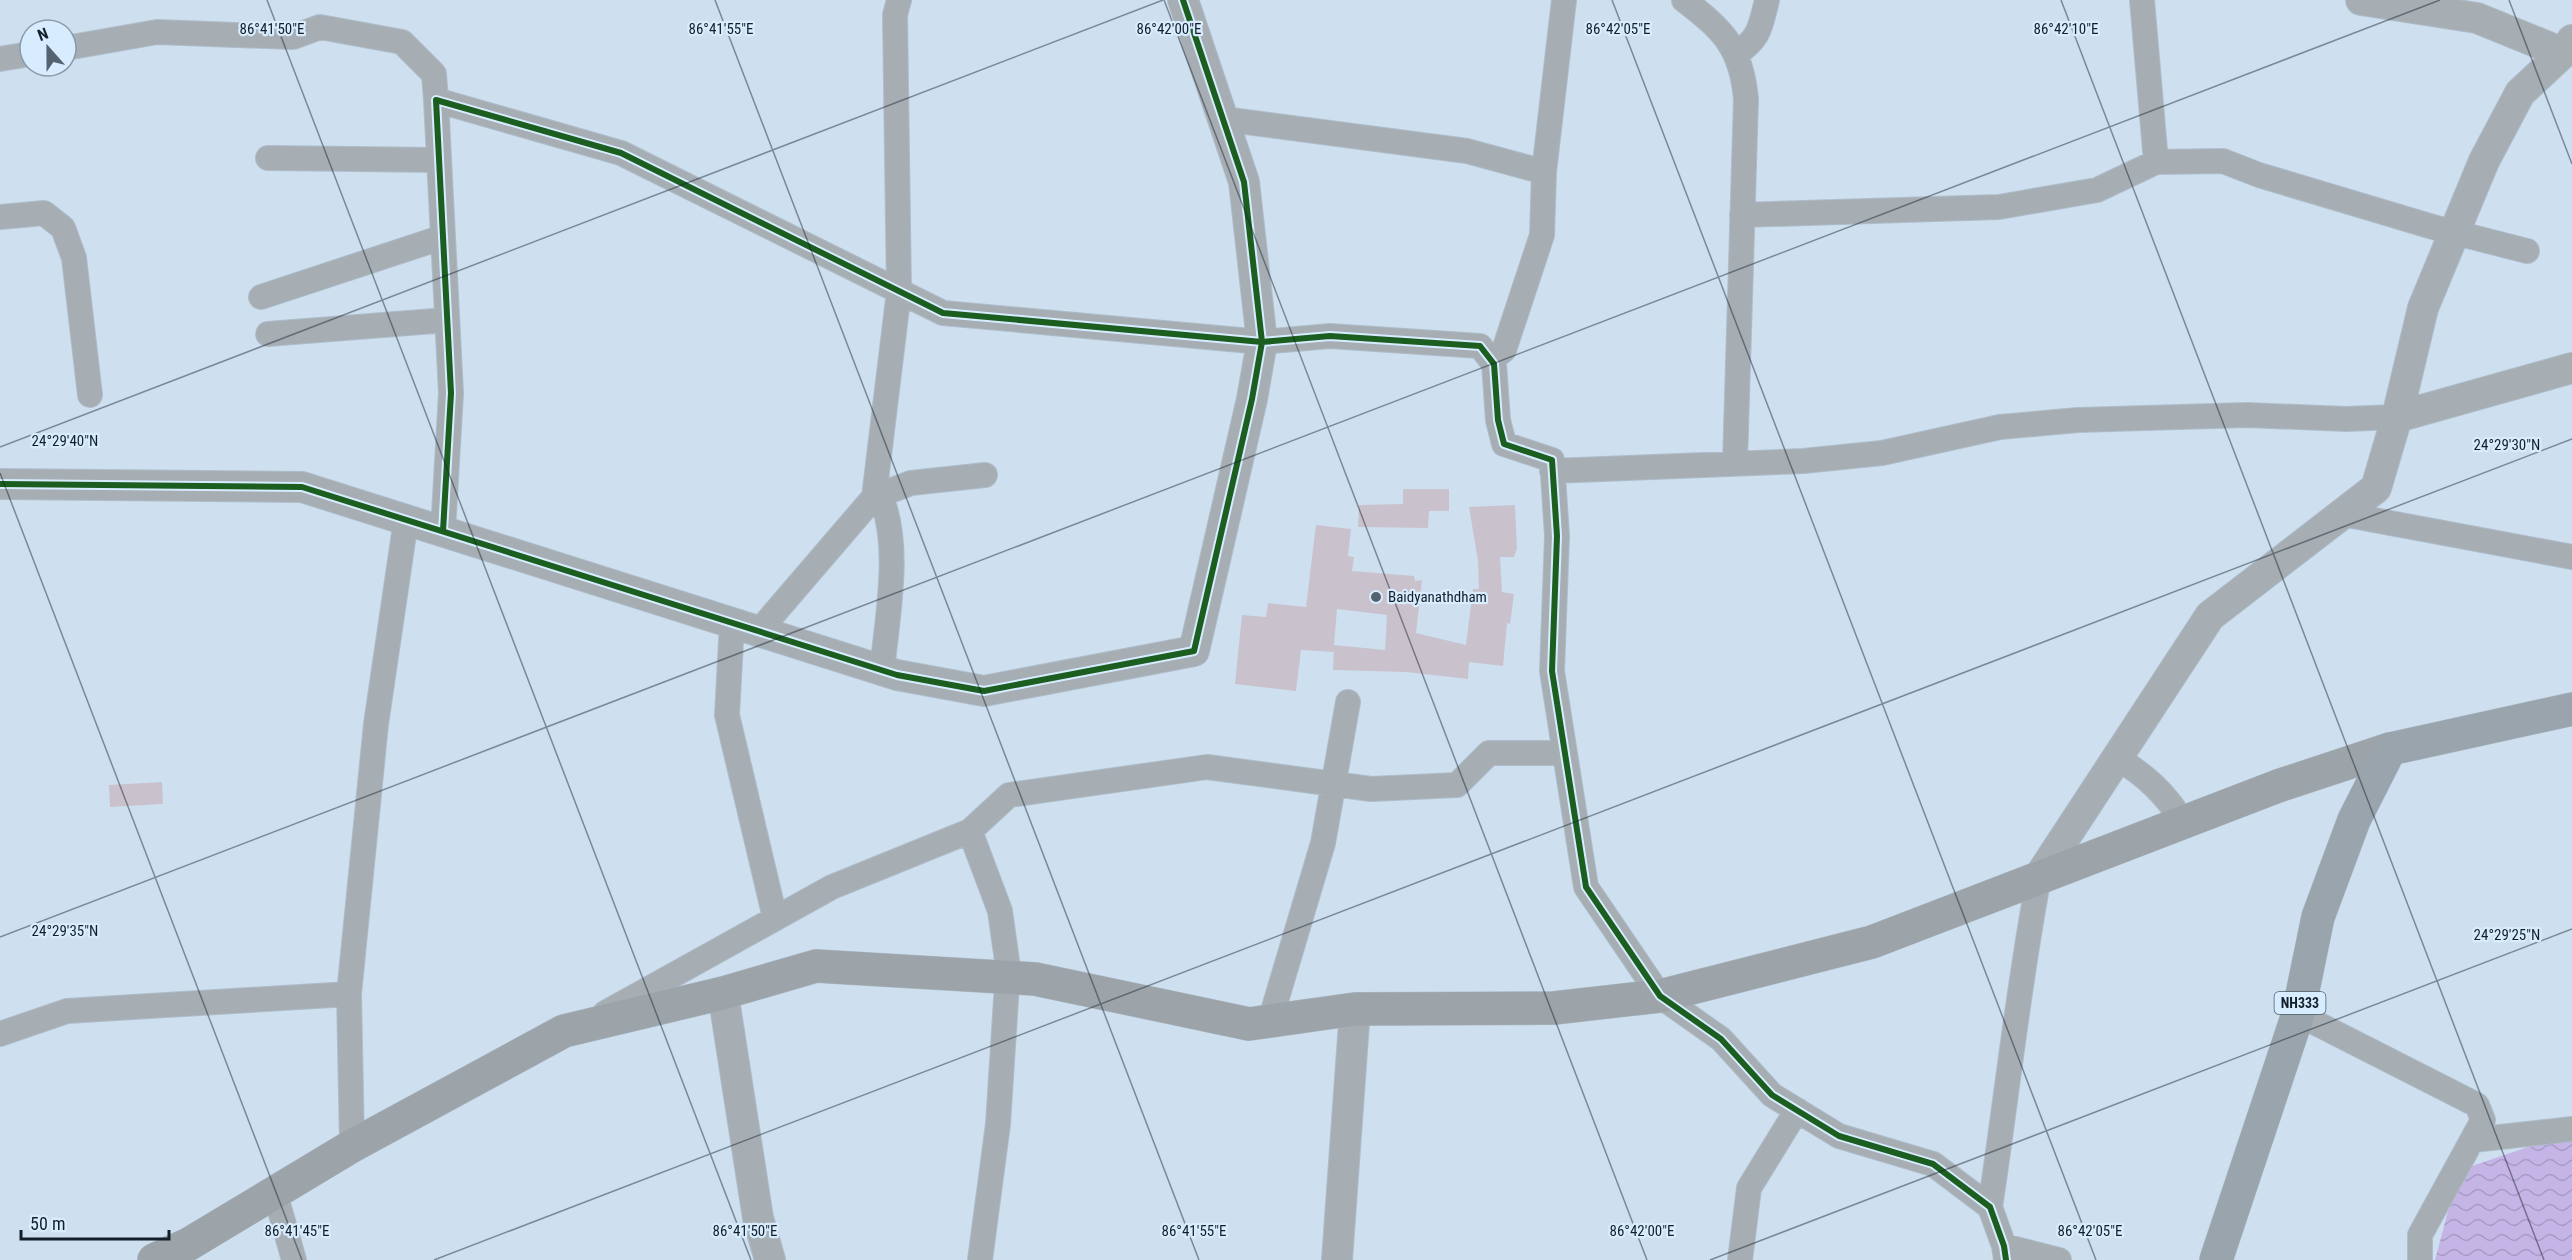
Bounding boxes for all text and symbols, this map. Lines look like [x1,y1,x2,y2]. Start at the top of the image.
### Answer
north arrow [18,18,78,78]
text: 86°41'50"E [240,20,304,38]
text: 86°41'55"E [689,20,753,38]
text: 86°42'00"E [1137,20,1201,38]
text: 86°42'05"E [1586,20,1650,38]
text: 86°42'10"E [2034,20,2098,38]
text: N [35,24,51,45]
text: 24°29'40"N [32,432,98,450]
text: 24°29'30"N [2474,436,2540,454]
place label: Baidyanathdham [1388,588,1487,606]
marker: Baidyanathdham [1369,590,1383,604]
text: 24°29'35"N [32,922,98,940]
text: 24°29'25"N [2474,926,2540,944]
road number: NH333 [2274,992,2326,1014]
scale bar [21,1203,170,1241]
text: 50 m [30,1213,65,1234]
text: 86°41'45"E [265,1222,329,1240]
text: 86°41'50"E [713,1222,777,1240]
text: 86°41'55"E [1162,1222,1226,1240]
text: 86°42'00"E [1610,1222,1674,1240]
text: 86°42'05"E [2058,1222,2122,1240]

